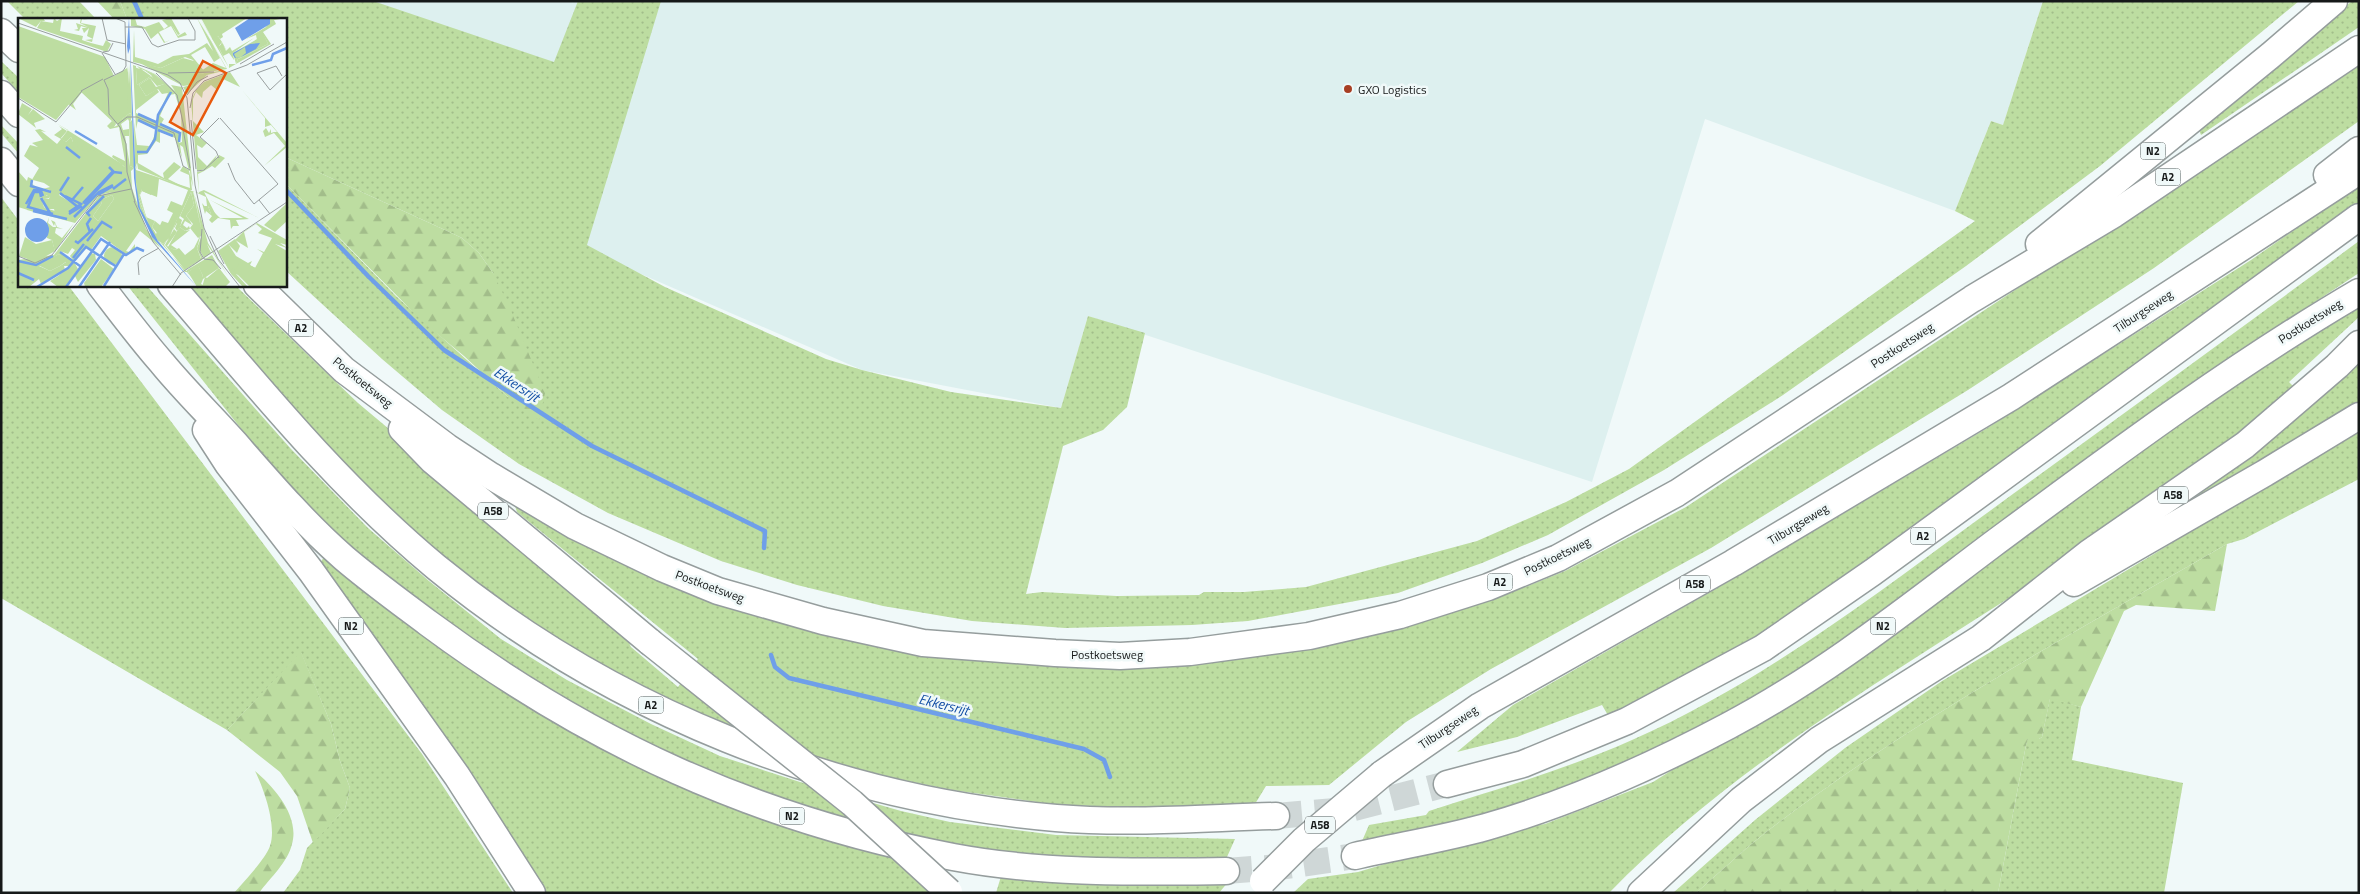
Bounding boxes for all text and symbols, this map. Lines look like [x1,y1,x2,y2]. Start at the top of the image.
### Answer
inset map [18,18,286,286]
place label: GXO Logistics [1358,80,1427,99]
marker: GXO Logistics [1342,83,1354,95]
road number: N2 [2140,142,2166,160]
road number: A2 [2156,168,2180,186]
street label: Tilburgseweg [2110,285,2176,337]
street label: Postkoetsweg [2274,294,2346,348]
street label: Postkoetsweg [1867,317,1937,373]
road number: A2 [288,319,314,336]
street label: Postkoetsweg [329,352,397,412]
water label: Ekkersrijt [490,361,545,407]
road number: A58 [2158,486,2188,504]
street label: Tilburgseweg [1764,498,1832,550]
road number: A58 [478,502,508,520]
road number: A2 [1910,528,1936,544]
street label: Postkoetsweg [1520,532,1594,580]
street label: Postkoetsweg [673,565,747,607]
road number: A2 [1488,574,1512,590]
road number: A58 [1680,576,1710,592]
road number: N2 [338,618,364,634]
road number: N2 [1870,618,1896,634]
street label: Postkoetsweg [1071,645,1143,664]
water label: Ekkersrijt [917,688,973,721]
road number: A2 [638,696,664,714]
street label: Tilburgseweg [1415,700,1481,754]
road number: N2 [780,808,804,824]
road number: A58 [1305,816,1335,834]

